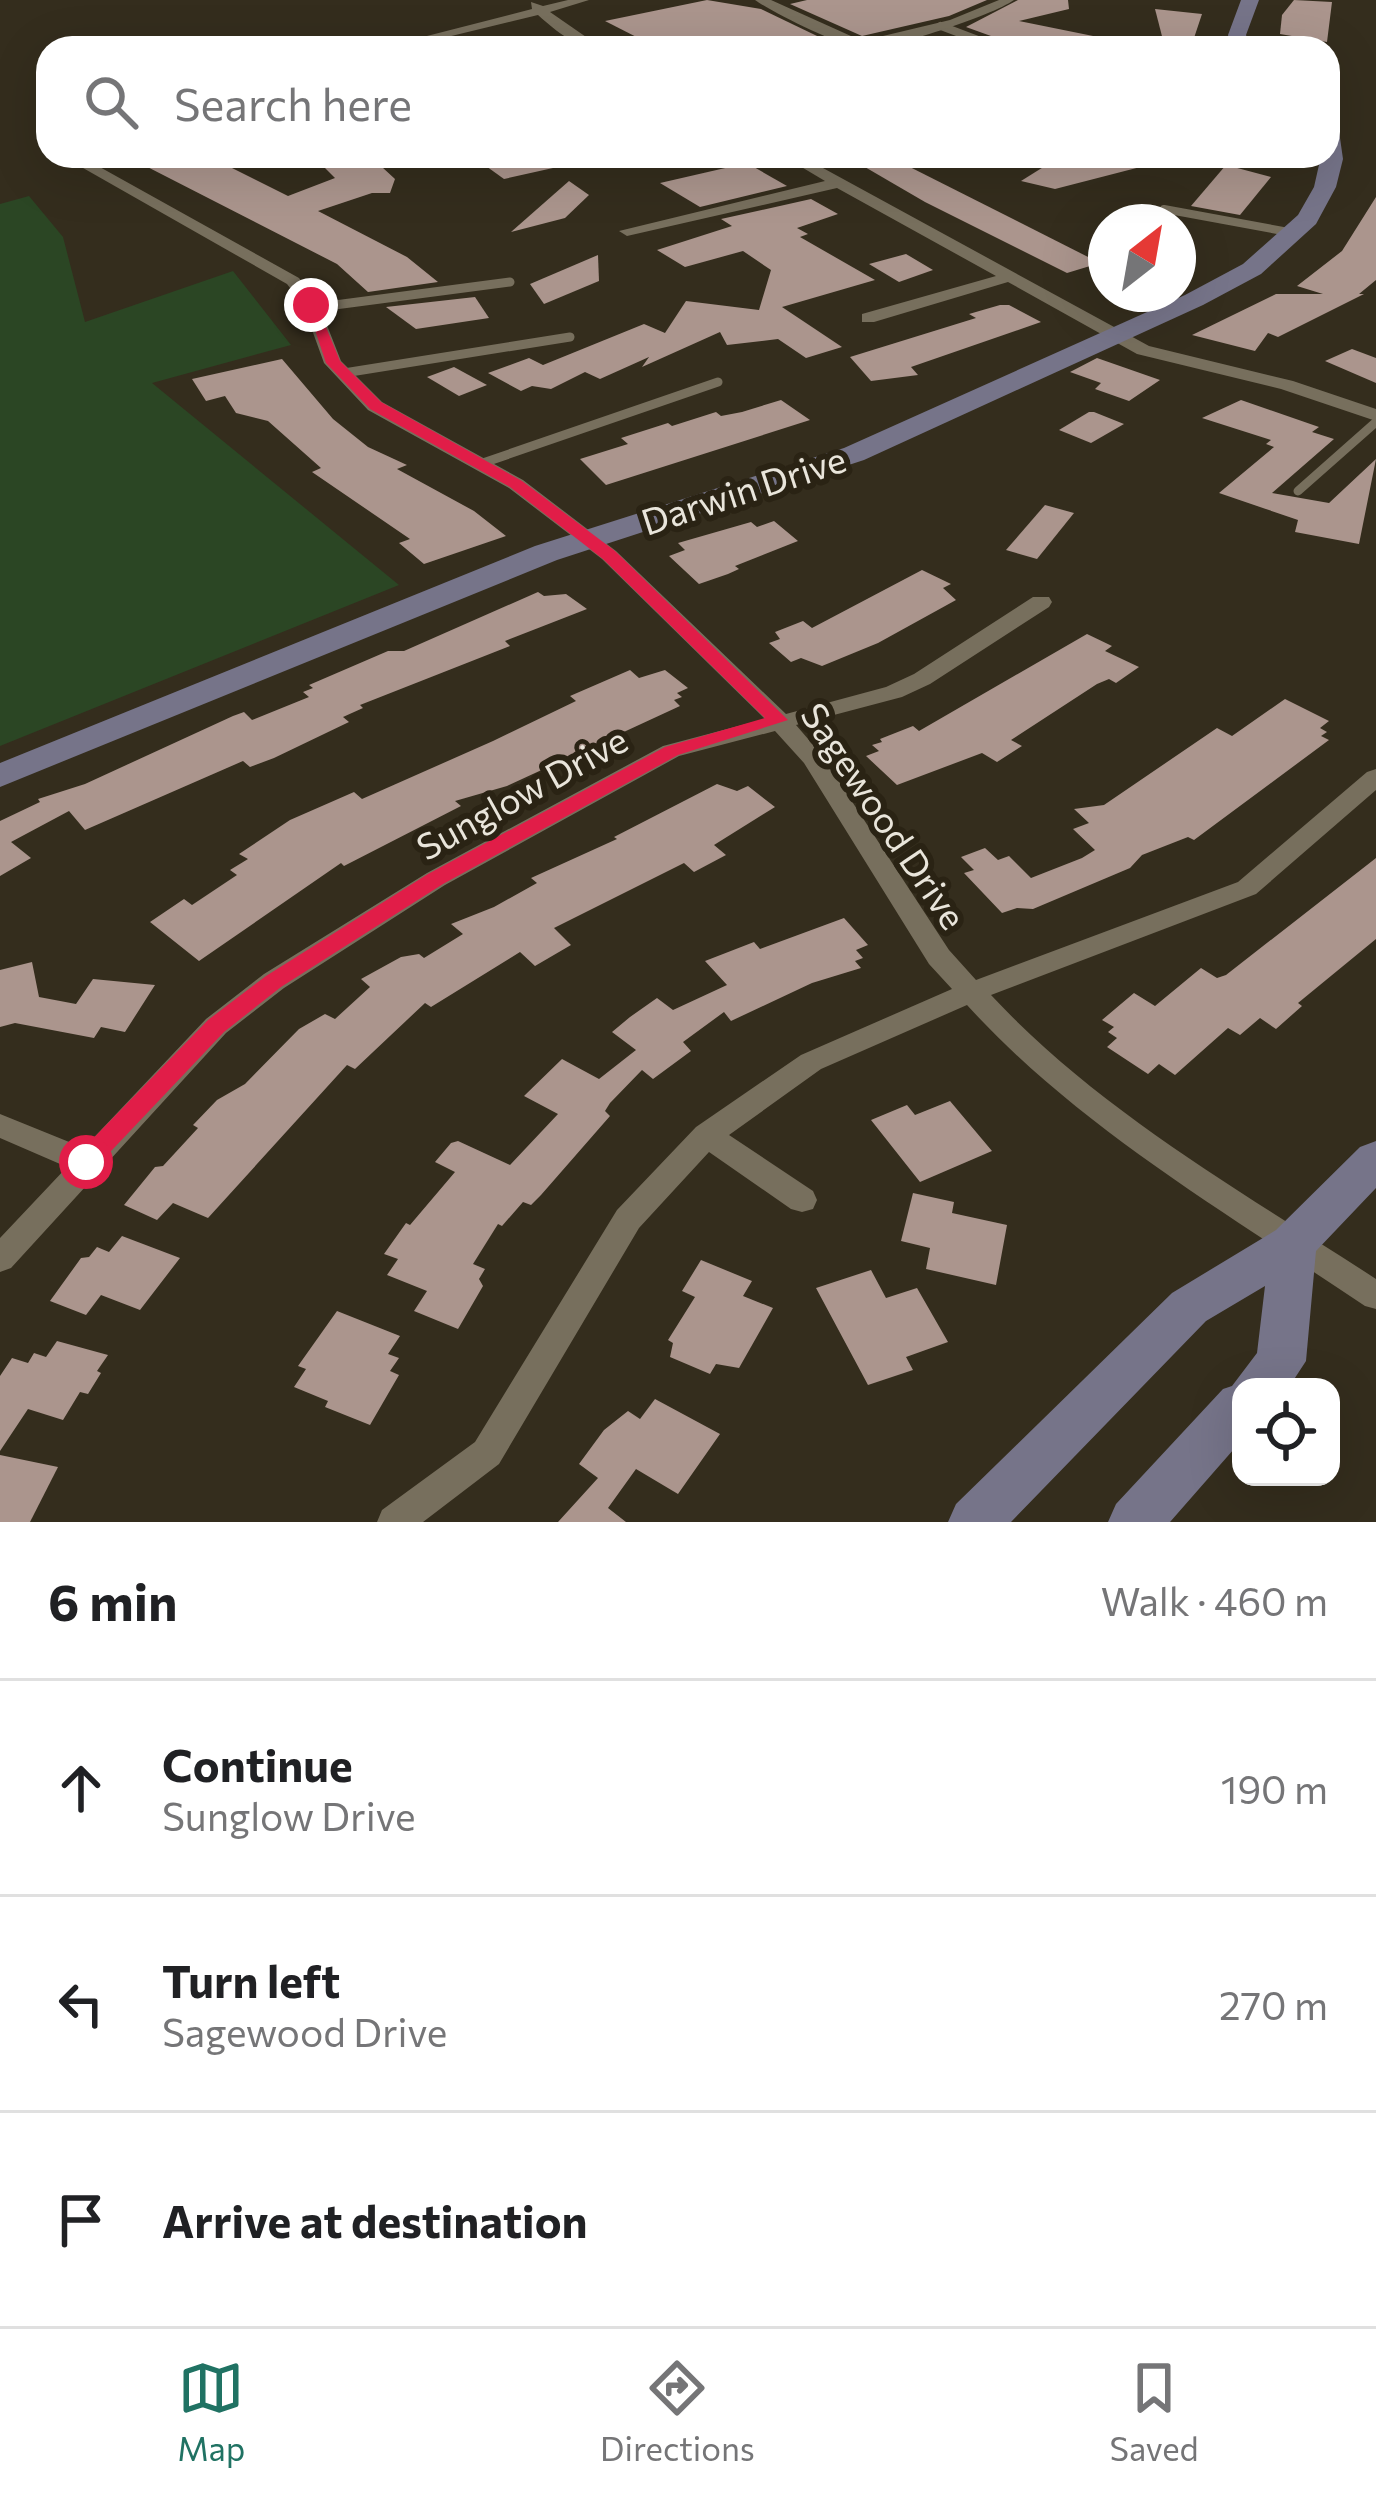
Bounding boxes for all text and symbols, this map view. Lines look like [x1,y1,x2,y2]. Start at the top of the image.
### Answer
search box [36,36,1340,168]
icon: search [78,69,144,135]
text: Search here [174,75,412,130]
north arrow [1088,204,1196,312]
route end [284,278,338,332]
street label: Darwin Drive [635,435,851,543]
street label: Sagewood Drive [793,693,977,937]
street label: Sunglow Drive [408,716,634,868]
route start [59,1135,113,1189]
map controls [1232,1378,1340,1486]
button: locate [1232,1378,1340,1486]
text: 6 min [48,1569,177,1632]
text: Walk · 460 m [1101,1576,1328,1624]
text: Continue [162,1736,353,1791]
icon: ahead [48,1755,114,1821]
text: 190 m [1221,1764,1328,1812]
text: Sunglow Drive [162,1791,416,1839]
text: Turn left [162,1952,340,2007]
icon: left [48,1971,114,2037]
text: 270 m [1219,1980,1328,2028]
text: Sagewood Drive [162,2007,447,2055]
icon: arrive [48,2187,114,2253]
text: Arrive at destination [162,2192,588,2247]
tab: Map [177,2355,245,2468]
tab: Directions [600,2355,755,2468]
tab: Saved [1110,2355,1199,2468]

